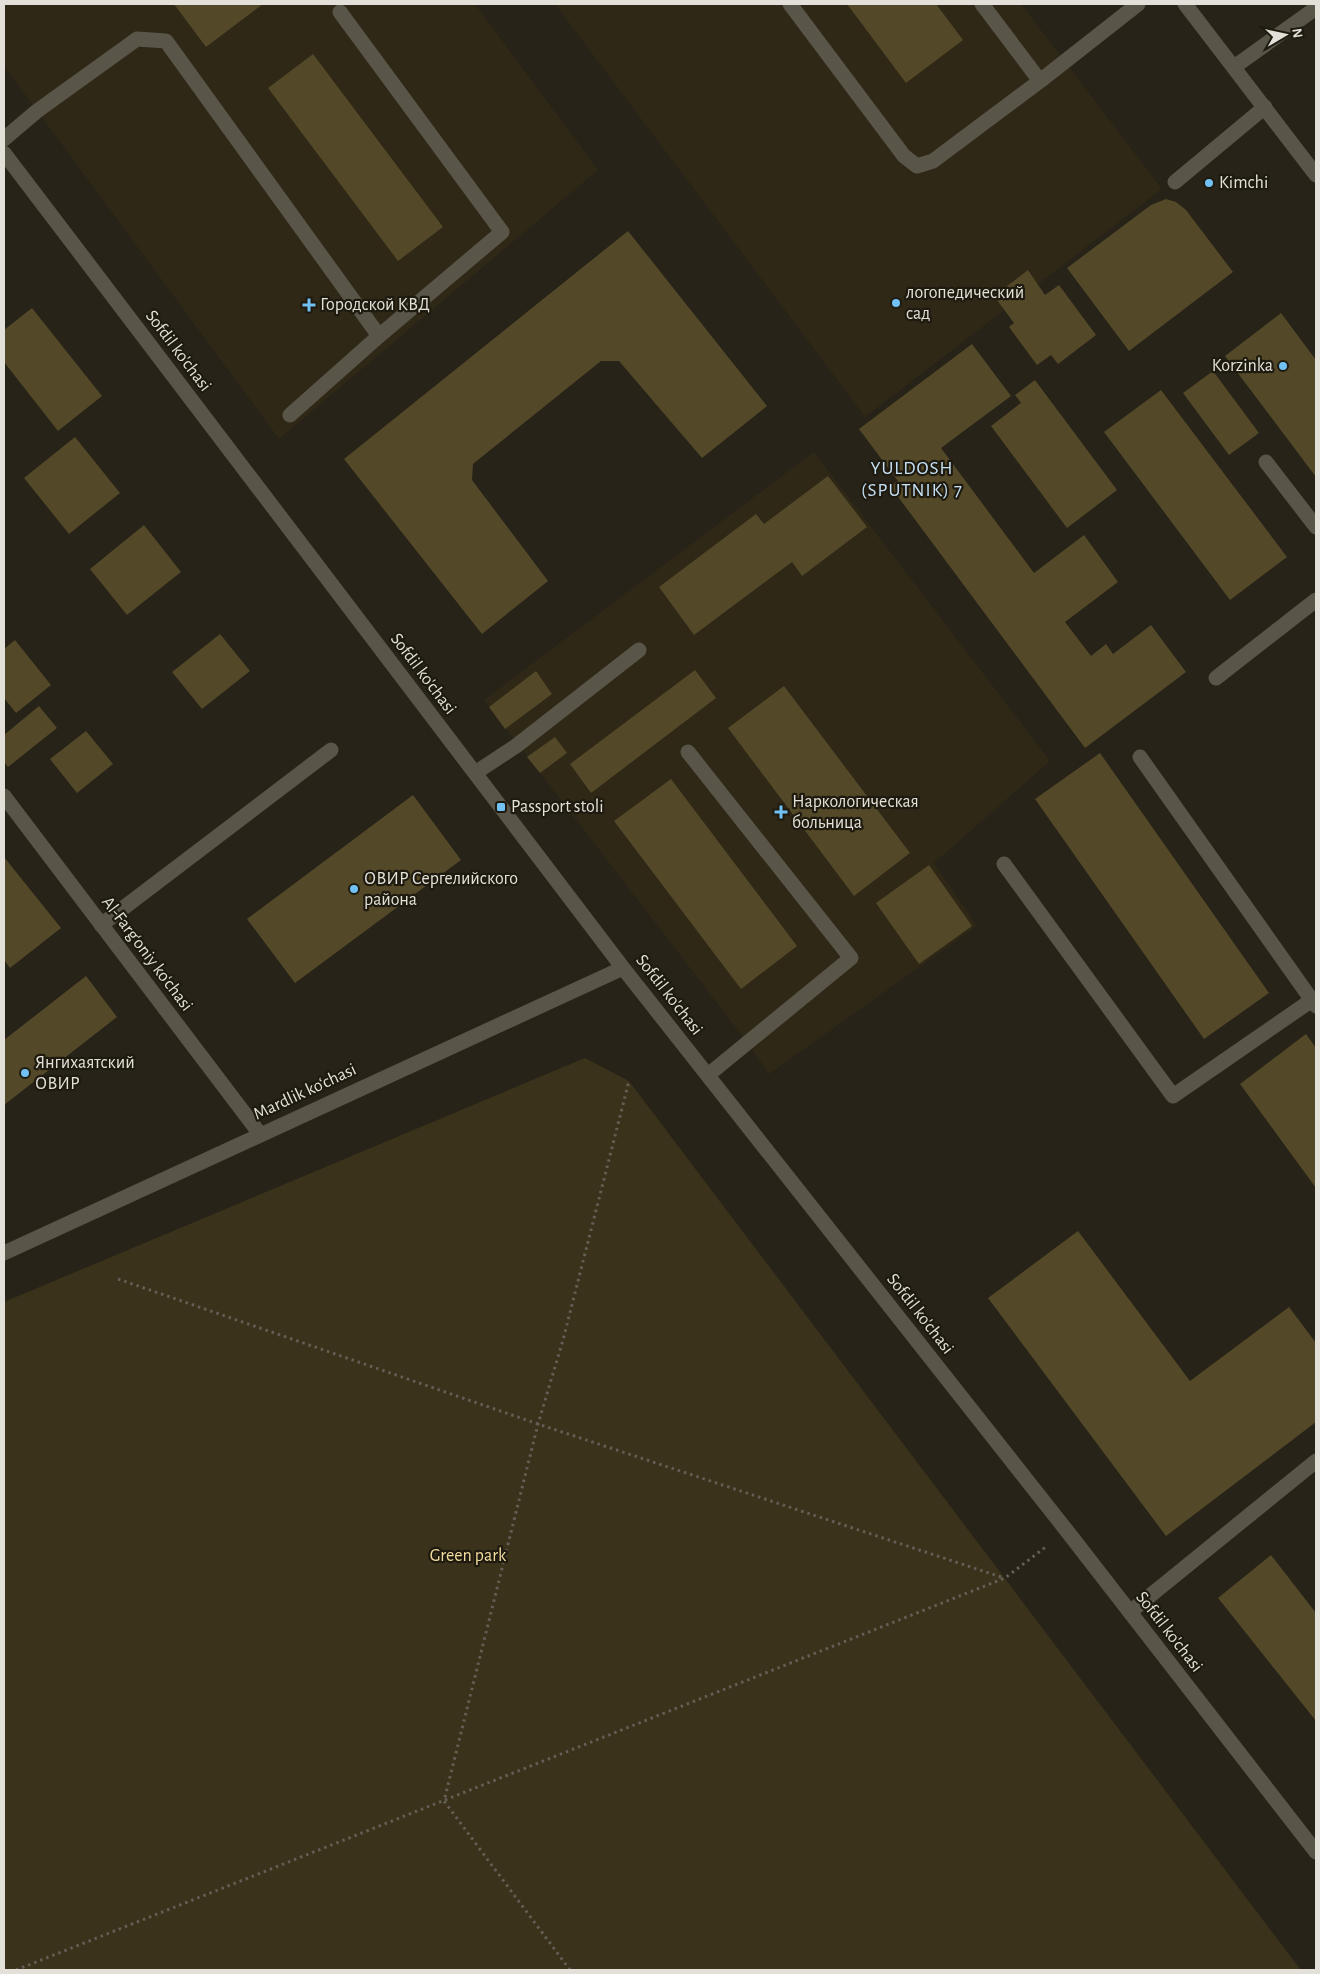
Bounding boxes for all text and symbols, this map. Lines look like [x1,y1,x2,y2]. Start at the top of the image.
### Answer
north arrow [1260,10,1310,60]
text: N [1289,27,1305,39]
place label: Kimchi [1219,174,1268,192]
marker: Kimchi [1203,177,1215,189]
place label: логопедический сад [906,284,1024,323]
place label: Городской КВД [320,296,430,314]
marker: логопедический сад [890,297,902,309]
marker: Городской КВД [302,298,316,312]
street label: Sofdil ko'chasi [142,307,214,395]
place label: Korzinka [1212,357,1273,375]
marker: Korzinka [1277,360,1289,372]
district label: YULDOSH (SPUTNIK) 7 [861,459,963,500]
street label: Sofdil ko'chasi [387,630,459,718]
place label: Наркологическая больница [792,793,919,832]
place label: Passport stoli [511,798,604,816]
marker: Passport stoli [495,801,507,813]
marker: Наркологическая больница [774,805,788,819]
place label: ОВИР Сергелийского района [364,870,518,909]
marker: ОВИР Сергелийского района [348,883,360,895]
street label: Al-Farg‘oniy ko‘chasi [98,893,196,1015]
street label: Sofdil ko'chasi [632,951,706,1039]
place label: Янгихаятский ОВИР [35,1054,135,1093]
street label: Mardlik ko‘chasi [251,1060,359,1124]
marker: Янгихаятский ОВИР [19,1067,31,1079]
street label: Sofdil ko'chasi [883,1270,957,1358]
park label: Green park [430,1547,507,1565]
street label: Sofdil ko'chasi [1132,1588,1206,1676]

